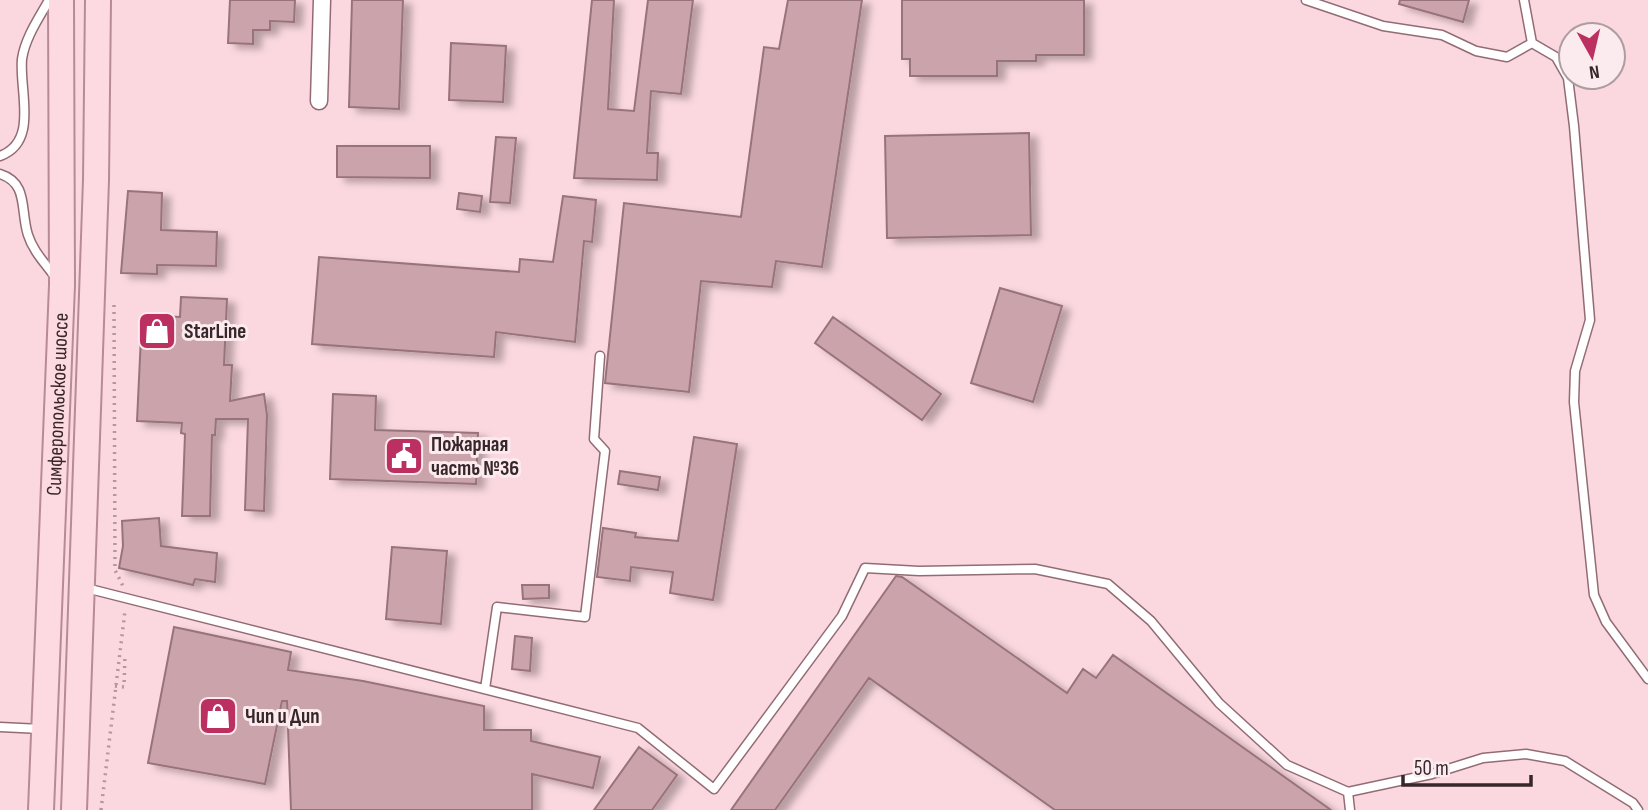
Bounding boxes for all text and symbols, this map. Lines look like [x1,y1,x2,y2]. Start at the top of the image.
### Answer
north arrow [1557,21,1627,91]
text: N [1588,59,1601,83]
shop icon: StarLine [136,310,178,352]
street label: Симферопольское шоссе [42,312,74,496]
place label: StarLine [184,319,246,344]
place label: Пожарная часть №36 [431,432,519,481]
public building icon: Пожарная часть №36 [383,435,425,477]
shop icon: Чип и Дип [197,695,239,737]
place label: Чип и Дип [245,704,320,729]
scale bar [1403,744,1531,788]
text: 50 m [1414,756,1449,781]

